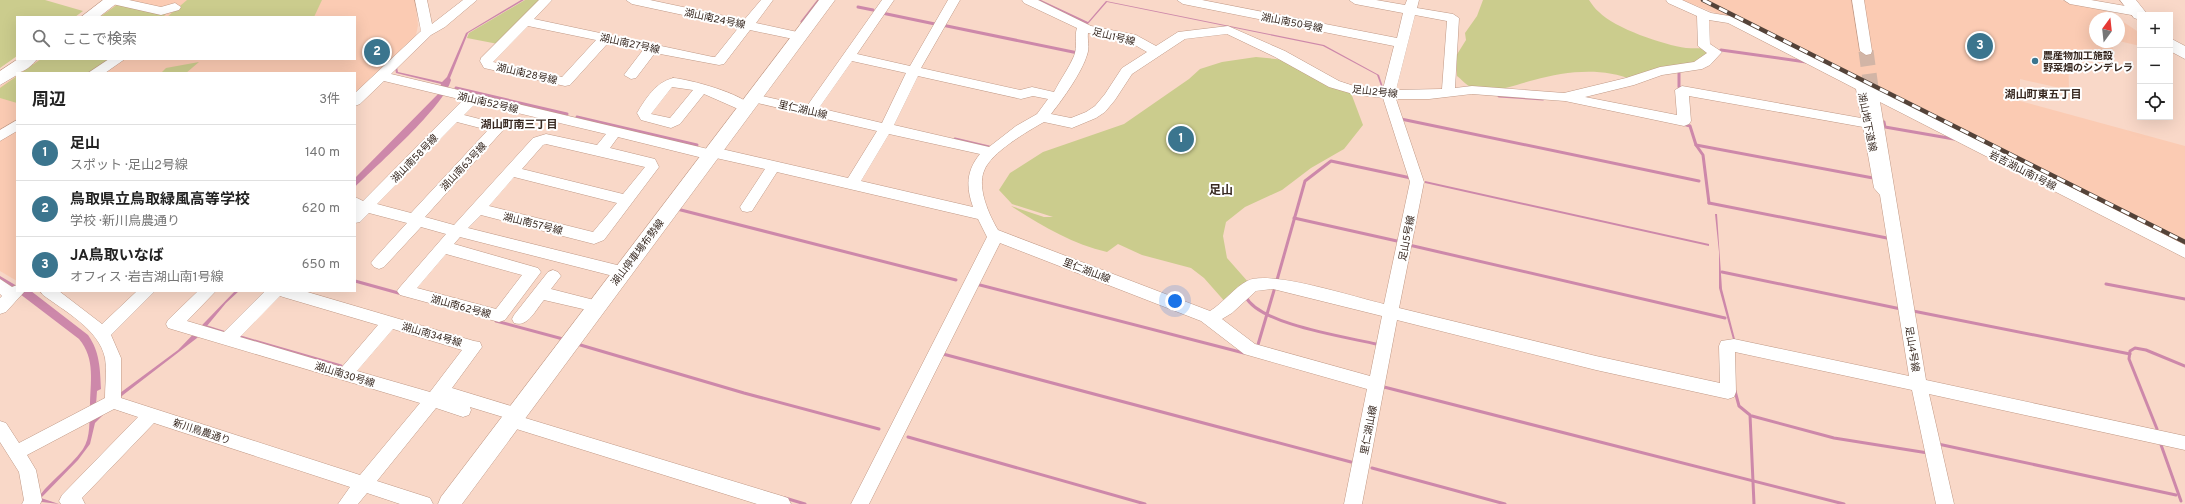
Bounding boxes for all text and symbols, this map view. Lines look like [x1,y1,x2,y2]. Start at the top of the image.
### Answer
street label: 湖山南24号線 [683,7,746,32]
street label: 湖山南50号線 [1260,11,1324,36]
north arrow [2089,12,2125,48]
map controls [2137,12,2173,120]
button: + [2137,12,2173,48]
search box [16,16,356,60]
street label: 足山1号線 [1091,26,1136,49]
icon: search [30,27,52,49]
text: ここで検索 [62,31,137,50]
pin: 3 [1967,31,1993,61]
street label: 湖山南27号線 [598,32,661,57]
pin: 2 [364,37,390,67]
button: − [2137,48,2173,84]
place label: 農産物加工施設 野菜畑のシンデレラ [2043,50,2133,75]
marker: 農産物加工施設 野菜畑のシンデレラ [2030,56,2040,66]
street label: 湖山南28号線 [495,61,558,88]
street label: 足山2号線 [1351,84,1398,101]
button: locate [2137,84,2173,120]
district label: 湖山町東五丁目 [2005,88,2082,102]
text: 周辺 [32,90,66,112]
street label: 湖山南52号線 [456,90,519,117]
text: 3件 [319,92,340,108]
street label: 湖山地下道線 [1854,92,1879,153]
street label: 里仁湖山線 [777,99,828,122]
district label: 湖山町南三丁目 [481,118,558,132]
pin: 1 [1168,124,1194,154]
street label: 湖山南58号線 [389,132,441,186]
text: 足山 [70,135,100,154]
street label: 湖山南63号線 [438,140,490,194]
text: 1 [42,145,48,161]
text: 140 m [305,145,340,161]
street label: 岩吉湖山南1号線 [1987,149,2058,194]
text: スポット · 足山2号線 [70,158,188,174]
district label: 足山 [1209,183,1233,199]
text: 鳥取県立鳥取緑風高等学校 [70,191,250,210]
text: 2 [41,201,49,217]
text: 620 m [302,201,340,217]
street label: 湖山南57号線 [501,211,564,238]
text: 学校 · 新川鳥農通り [70,214,180,230]
street label: 足山5号線 [1397,214,1418,262]
street label: 湖山停車場布勢線 [609,217,667,289]
text: JA鳥取いなば [70,247,164,266]
street label: 里仁湖山線 [1061,256,1112,286]
text: 3 [41,257,49,273]
text: 650 m [302,257,340,273]
text: オフィス · 岩吉湖山南1号線 [70,270,224,286]
your location [1165,291,1185,311]
street label: 湖山南62号線 [429,293,492,322]
street label: 湖山南34号線 [400,321,463,350]
street label: 足山4号線 [1901,325,1922,373]
street label: 湖山南30号線 [313,360,376,391]
street label: 里仁湖山線 [1358,405,1381,456]
street label: 新川鳥農通り [171,417,232,448]

